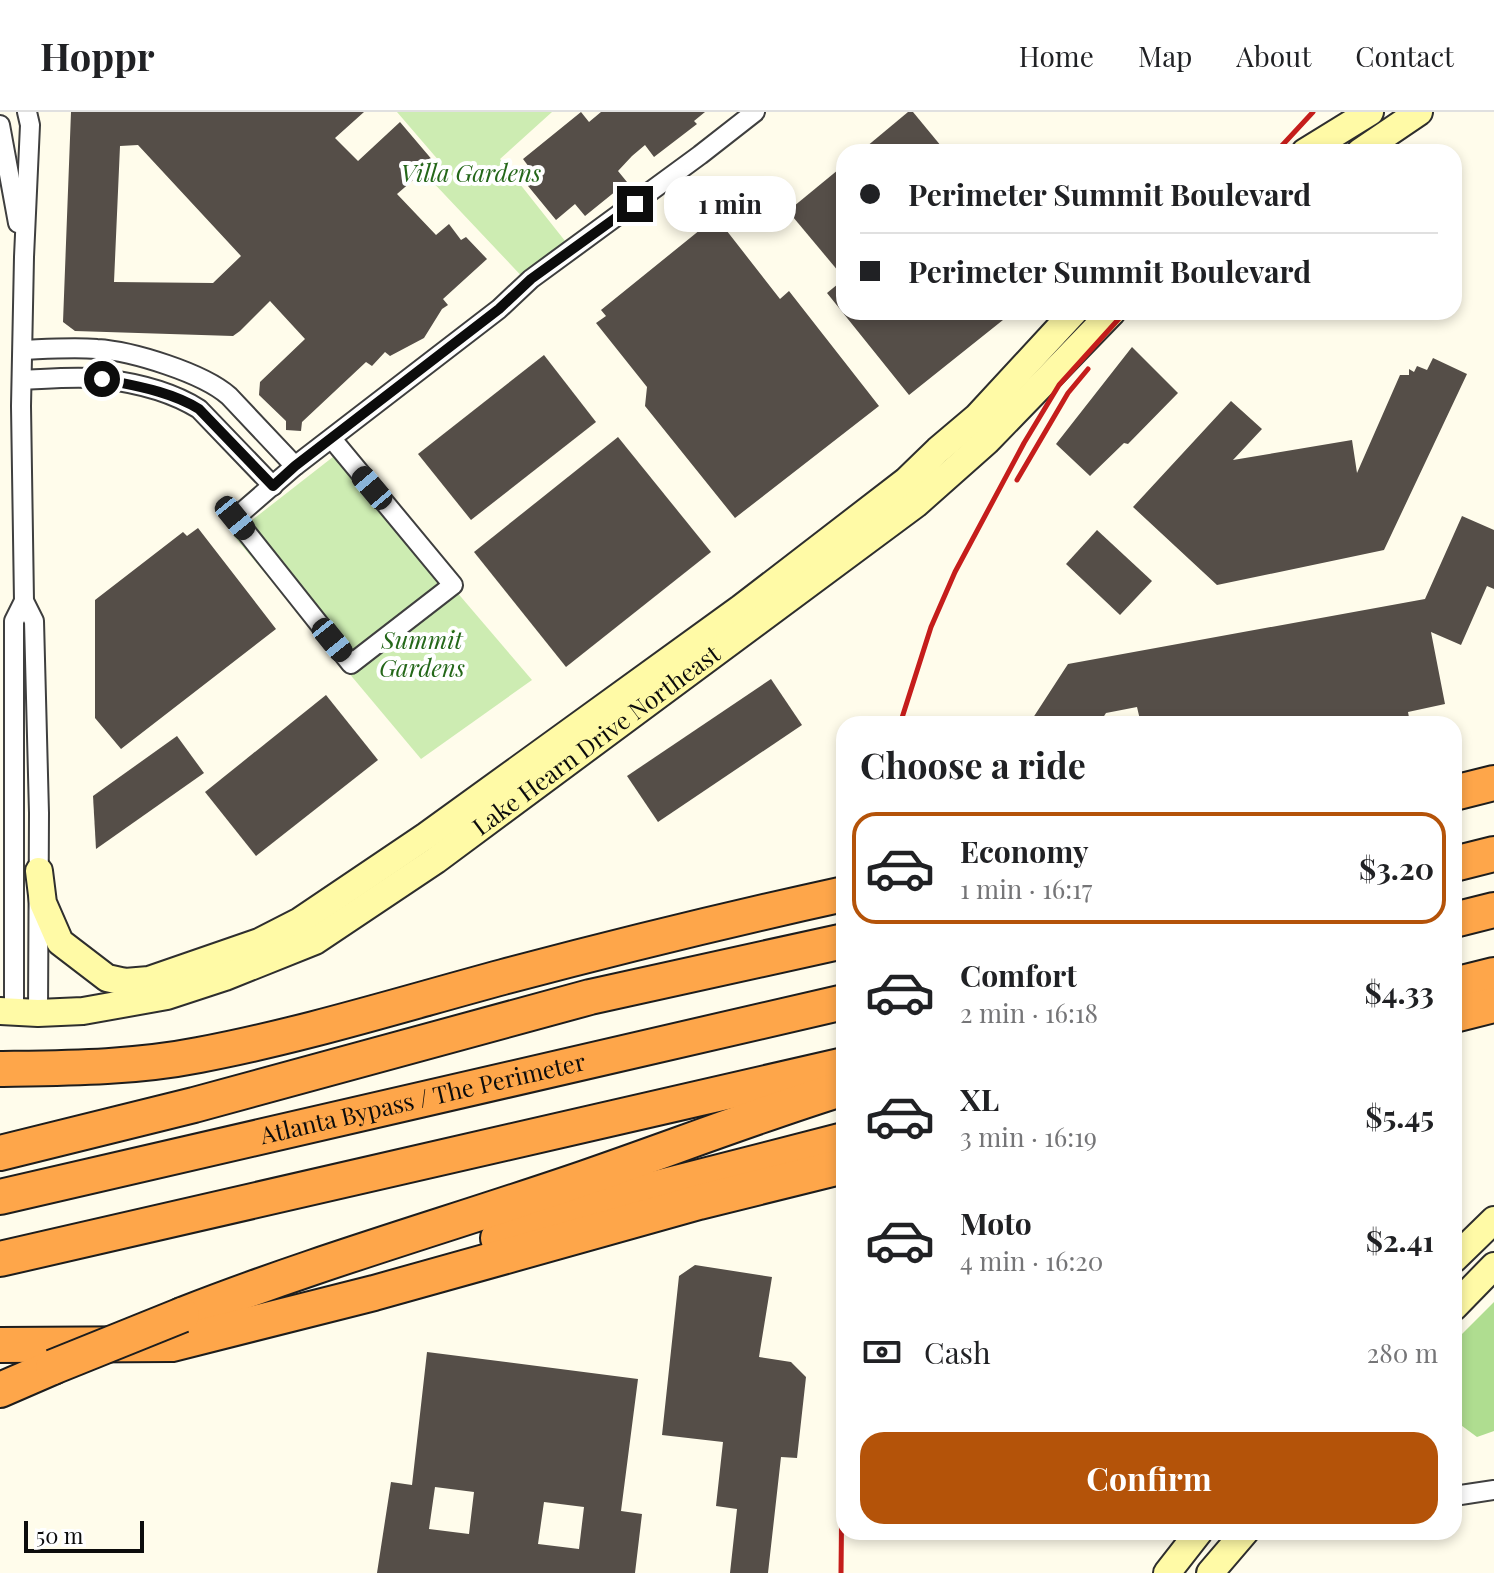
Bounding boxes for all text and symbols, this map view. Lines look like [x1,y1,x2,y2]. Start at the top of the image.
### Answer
text: Hoppr [40,30,155,81]
text: Home [1019,37,1094,74]
text: Map [1138,37,1192,74]
text: About [1236,37,1311,74]
text: Contact [1355,37,1454,74]
park label: Villa Gardens [401,156,541,188]
text: Perimeter Summit Boulevard [908,174,1311,214]
callout: 1 min [663,176,795,232]
route end [617,186,653,222]
text: 1 min [698,186,762,221]
text: Perimeter Summit Boulevard [908,251,1311,291]
route start [84,361,120,397]
car [347,462,397,514]
car [211,492,259,544]
car [308,614,356,666]
park label: Summit Gardens [379,623,465,683]
street label: Lake Hearn Drive Northeast [465,637,726,842]
text: Choose a ride [860,740,1086,788]
text: Economy [960,831,1089,871]
icon: car [864,832,936,904]
text: $3.20 [1359,848,1434,888]
text: 1 min · 16:17 [960,871,1092,906]
text: Comfort [960,955,1077,995]
icon: car [864,956,936,1028]
text: $4.33 [1365,972,1434,1012]
text: 2 min · 16:18 [960,995,1098,1030]
street label: Atlanta Bypass / The Perimeter [256,1044,588,1151]
text: XL [960,1079,999,1119]
icon: car [864,1080,936,1152]
text: $5.45 [1365,1096,1434,1136]
text: 3 min · 16:19 [960,1119,1097,1154]
text: Moto [960,1203,1032,1243]
icon: car [864,1204,936,1276]
text: $2.41 [1366,1220,1434,1260]
text: 4 min · 16:20 [960,1243,1103,1278]
icon: cash [860,1330,904,1374]
text: Cash [924,1332,991,1372]
text: 280 m [1367,1335,1438,1370]
button: Confirm [860,1432,1438,1524]
scale bar [24,1517,144,1553]
text: 50 m [36,1520,83,1550]

